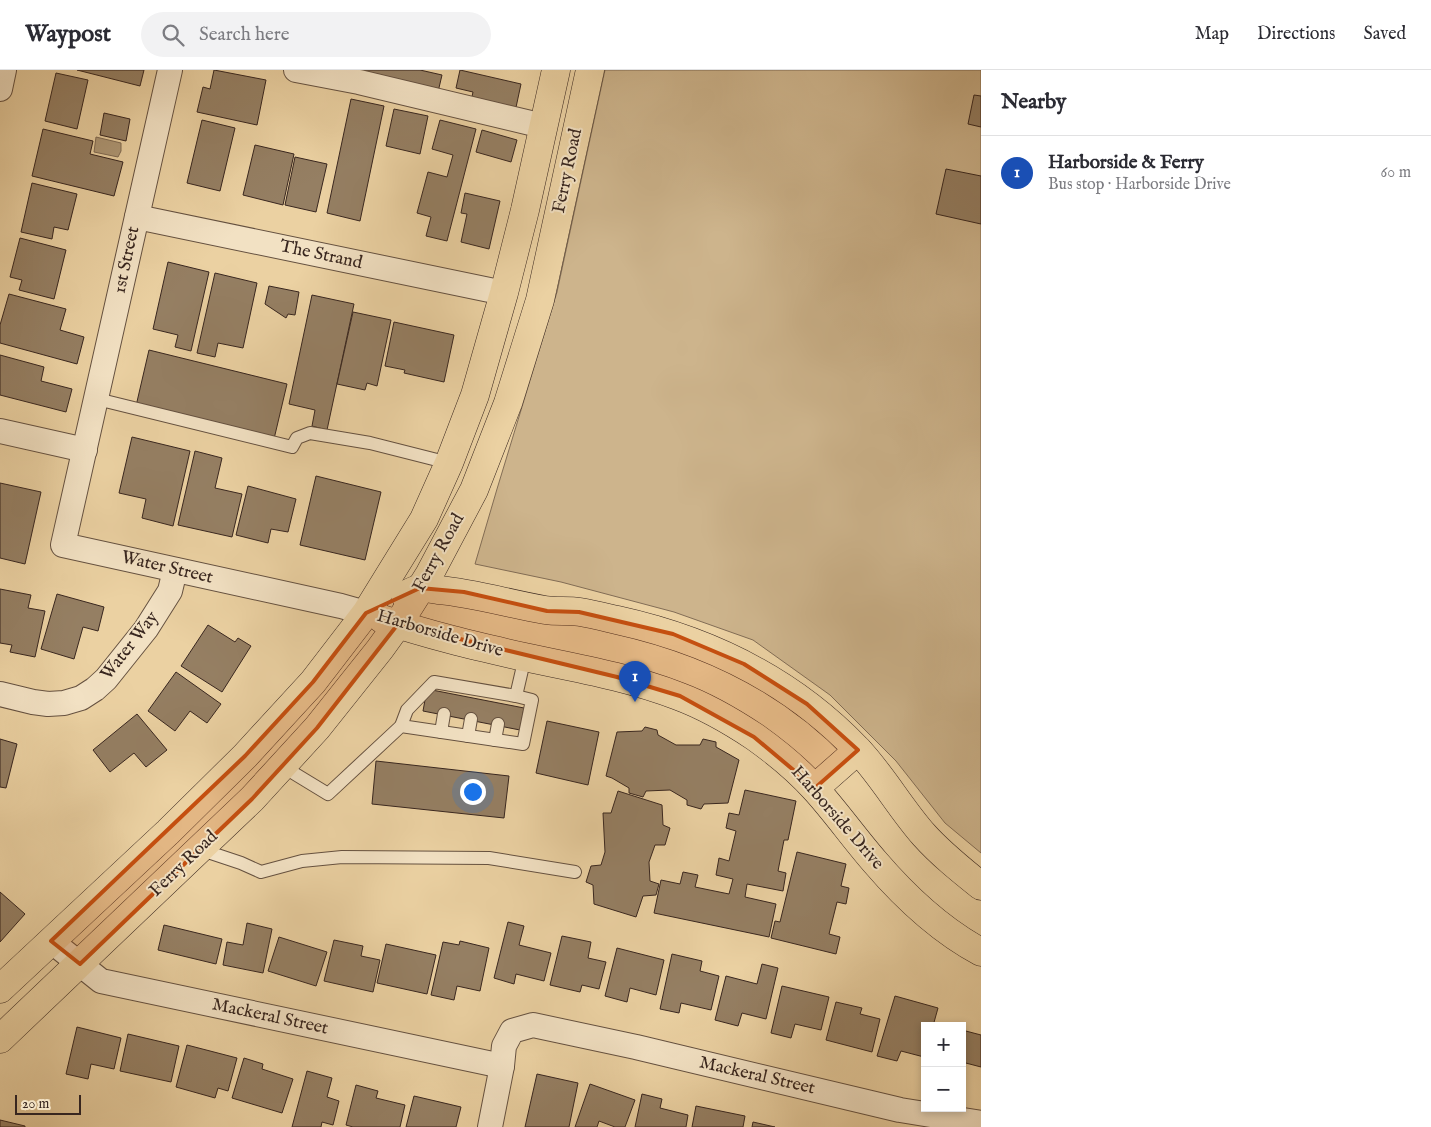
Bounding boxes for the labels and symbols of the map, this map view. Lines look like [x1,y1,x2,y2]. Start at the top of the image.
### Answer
street label: Ferry Road [548,126,588,216]
street label: 1st Street [109,224,145,296]
street label: The Strand [278,235,365,275]
street label: Ferry Road [408,509,470,596]
street label: Water Street [119,546,215,590]
street label: Harborside Drive [374,605,506,663]
street label: Water Way [96,607,164,685]
pin: 1 [619,661,651,702]
street label: Harborside Drive [786,761,888,875]
your location [460,779,486,805]
street label: Ferry Road [145,825,223,902]
street label: Mackeral Street [210,993,330,1041]
street label: Mackeral Street [697,1052,817,1100]
scale bar [15,1092,81,1115]

